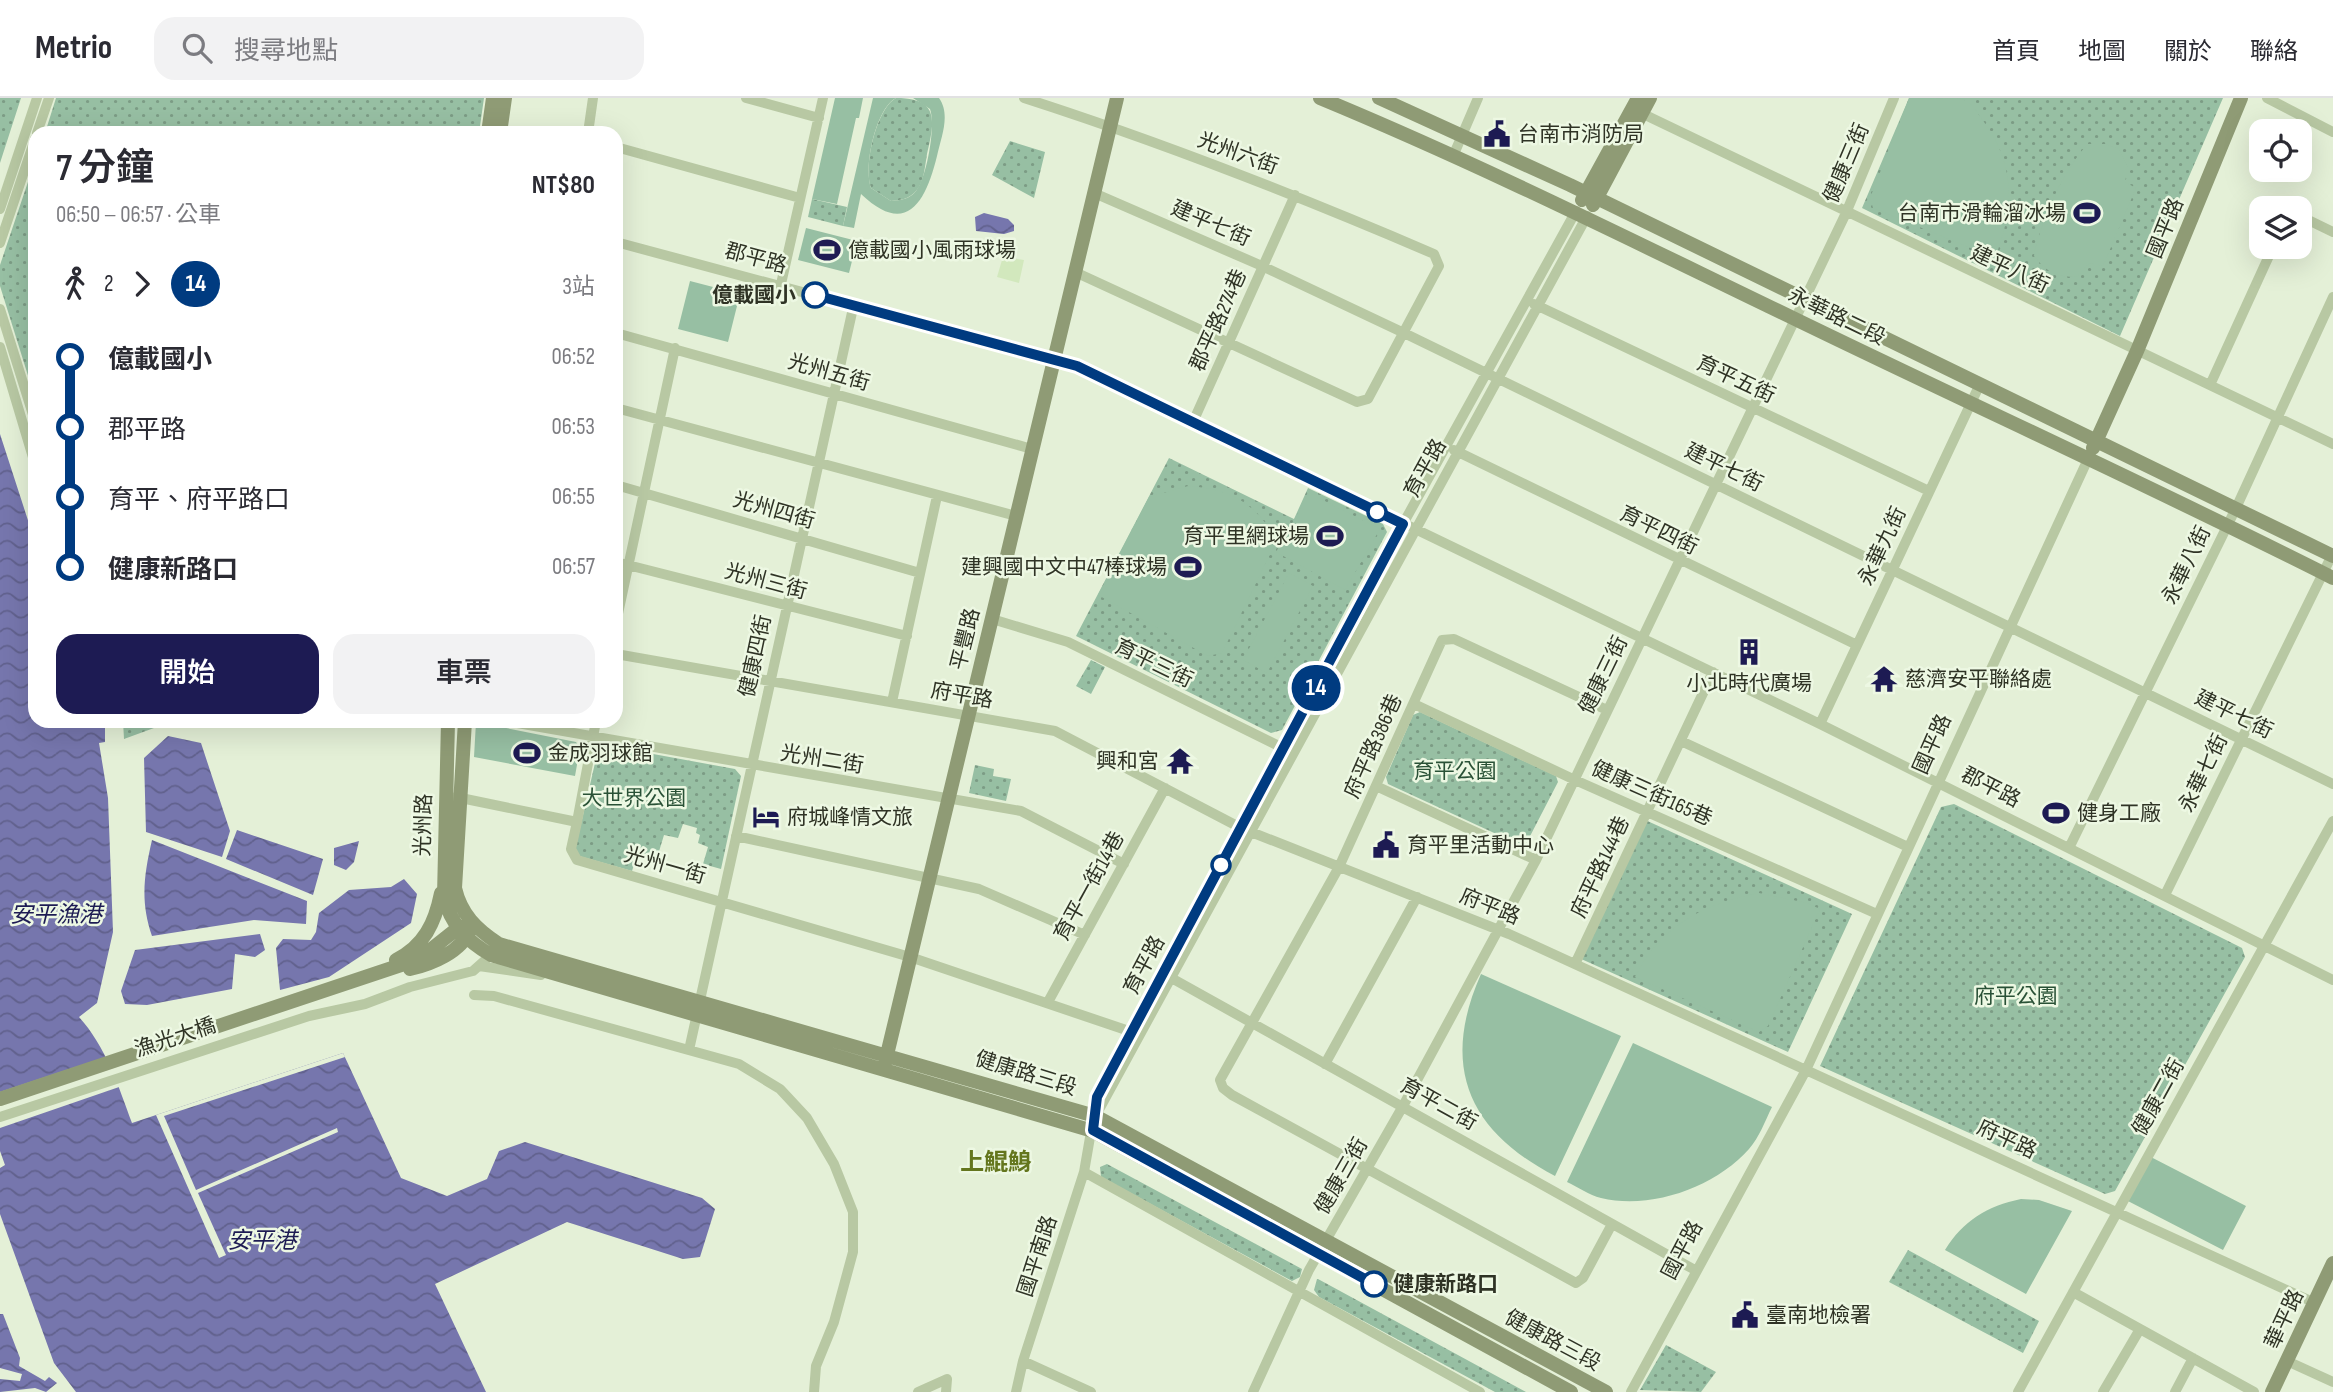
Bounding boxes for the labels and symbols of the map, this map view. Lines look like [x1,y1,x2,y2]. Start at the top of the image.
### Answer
public building icon: 台南市消防局 [1482,119,1512,149]
street label: 健康三街 [1819,120,1874,207]
place label: 台南市消防局 [1518,122,1644,147]
street label: 光州六街 [1194,127,1282,180]
street label: 國平路 [2142,194,2189,262]
street label: 建平七街 [1167,196,1254,251]
sports icon: 台南市滑輪溜冰場 [2072,198,2102,228]
place label: 台南市滑輪溜冰場 [1898,201,2066,226]
sports icon: 億載國小風雨球場 [812,235,842,265]
street label: 郡平路 [722,238,790,279]
place label: 億載國小風雨球場 [848,238,1016,263]
street label: 建平八街 [1966,240,2053,299]
street label: 郡平路274巷 [1185,265,1252,375]
marker: 億載國小 [802,282,828,308]
street label: 永華路二段 [1784,282,1889,351]
place label: 億載國小 [712,283,796,308]
street label: 光州五街 [785,349,873,396]
street label: 育平五街 [1692,350,1779,409]
street label: 育平路 [1399,435,1452,502]
street label: 建平七街 [1681,438,1767,497]
street label: 光州四街 [730,487,818,534]
street label: 育平四街 [1616,501,1702,560]
unlabelled marker [1367,502,1387,522]
street label: 永華九街 [1853,503,1912,590]
sports icon: 育平里網球場 [1315,521,1345,551]
street label: 永華八街 [2157,522,2216,608]
place label: 育平里網球場 [1183,524,1309,549]
sports icon: 建興國中文中47棒球場 [1173,552,1203,582]
place label: 建興國中文中47棒球場 [961,555,1167,580]
street label: 光州三街 [722,559,810,604]
street label: 平豐路 [946,606,985,673]
street label: 健康四街 [735,612,776,700]
street label: 健康三街 [1574,632,1633,718]
street label: 育平三街 [1111,634,1197,693]
building icon: 小北時代廣場 [1734,637,1764,667]
temple icon: 慈濟安平聯絡處 [1869,664,1899,694]
line badge: 14 [1284,665,1348,711]
place label: 慈濟安平聯絡處 [1905,667,2052,692]
place label: 小北時代廣場 [1686,671,1812,696]
street label: 府平路 [929,678,995,713]
street label: 建平七街 [2191,685,2277,744]
street label: 府平路386巷 [1339,690,1407,802]
street label: 國平路 [1908,710,1957,778]
street label: 永華七街 [2174,730,2233,816]
sports icon: 金成羽球館 [512,738,542,768]
place label: 金成羽球館 [548,741,653,766]
street label: 光州二街 [778,741,865,778]
temple icon: 興和宮 [1165,746,1195,776]
place label: 興和宮 [1096,749,1159,774]
street label: 健康三街165巷 [1587,756,1716,831]
park label: 育平公園 [1413,759,1497,784]
street label: 郡平路 [1957,762,2025,813]
park label: 大世界公園 [582,786,687,811]
street label: 光州路 [410,793,437,857]
sports icon: 健身工廠 [2041,798,2071,828]
place label: 健身工廠 [2077,801,2161,826]
hotel icon: 府城峰情文旅 [751,802,781,832]
place label: 府城峰情文旅 [787,805,913,830]
street label: 府平路144巷 [1566,813,1635,922]
street label: 育平一街14巷 [1049,827,1130,945]
public building icon: 育平里活動中心 [1371,830,1401,860]
place label: 育平里活動中心 [1407,833,1554,858]
street label: 光州一街 [621,842,709,889]
unlabelled marker [1211,855,1231,875]
street label: 府平路 [1456,883,1524,930]
water label: 安平漁港 [10,901,105,929]
street label: 育平路 [1119,932,1170,999]
park label: 府平公園 [1974,984,2058,1009]
street label: 漁光大橋 [131,1013,219,1062]
street label: 健康路三段 [972,1046,1080,1101]
street label: 健康二街 [2127,1054,2190,1140]
street label: 育平二街 [1396,1073,1482,1136]
street label: 府平路 [1973,1115,2041,1164]
street label: 健康三街 [1310,1134,1373,1219]
district label: 上鯤鯓 [960,1148,1032,1177]
street label: 國平南路 [1013,1212,1062,1300]
street label: 國平路 [1657,1217,1708,1284]
water label: 安平港 [228,1227,300,1255]
marker: 健康新路口 [1361,1271,1387,1297]
place label: 健康新路口 [1393,1272,1498,1297]
street label: 華平路 [2260,1285,2309,1353]
public building icon: 臺南地檢署 [1730,1300,1760,1330]
place label: 臺南地檢署 [1766,1303,1871,1328]
street label: 健康路三段 [1501,1305,1605,1376]

